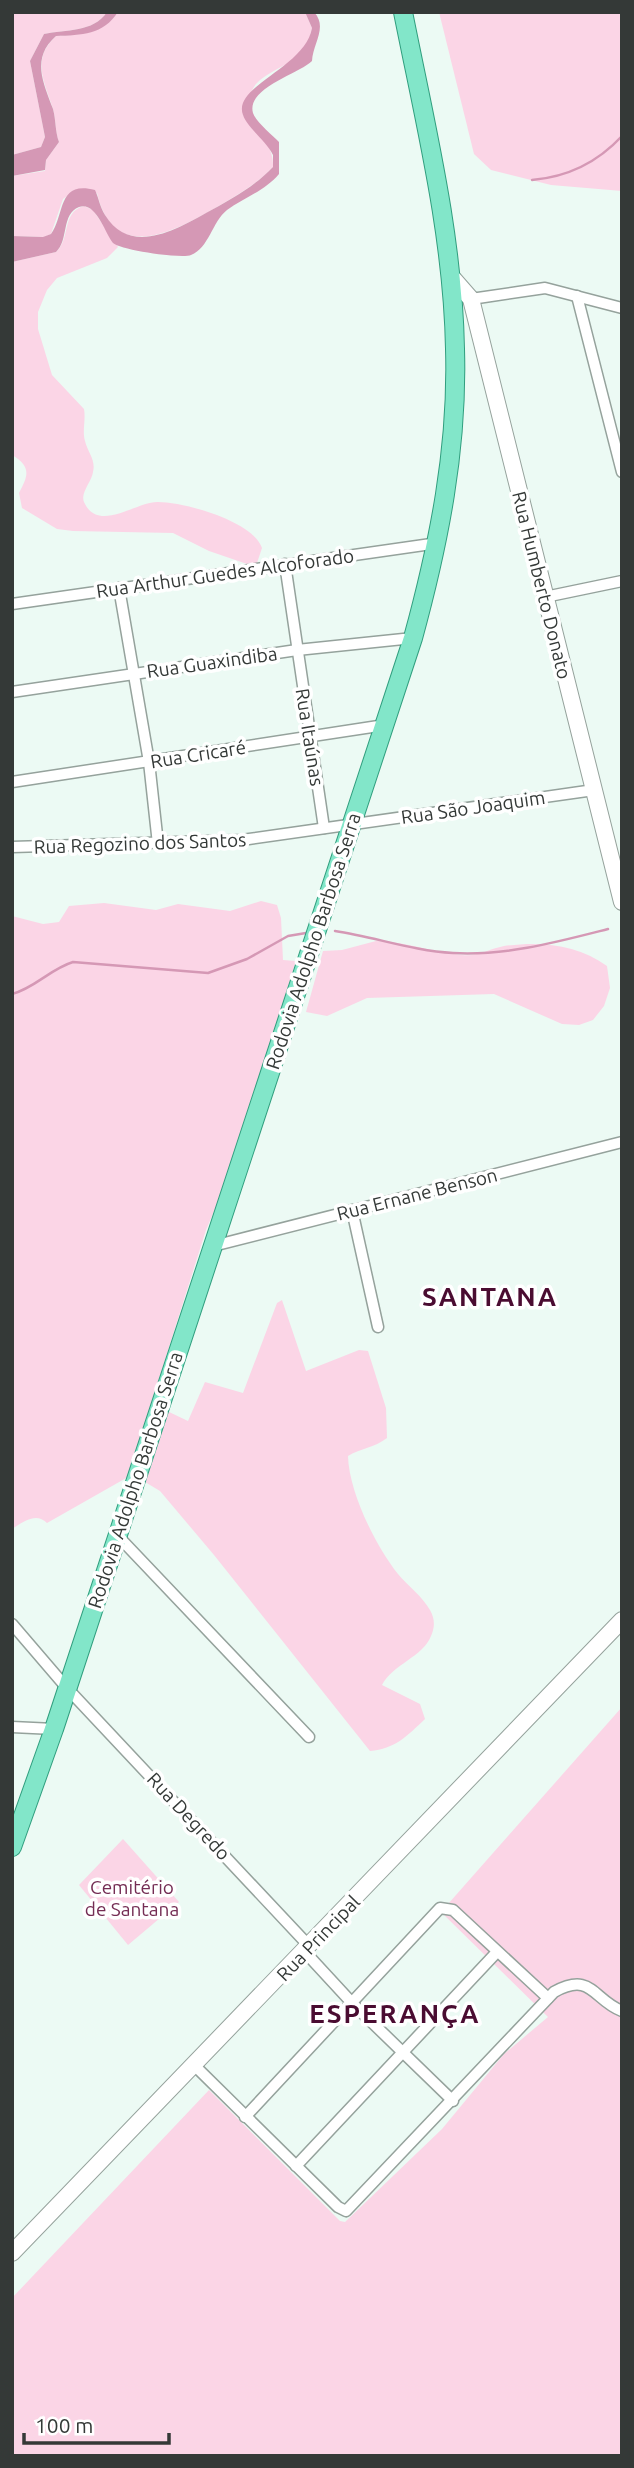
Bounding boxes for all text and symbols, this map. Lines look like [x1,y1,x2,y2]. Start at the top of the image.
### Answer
street label: Rua Humberto Donato [508,489,576,681]
street label: Rua Arthur Guedes Alcoforado [95,544,355,602]
street label: Rua Guaxindiba [145,642,279,682]
street label: Rua Itaúnas [291,687,329,787]
street label: Rua Cricaré [149,736,247,772]
street label: Rua São Joaquim [400,786,546,828]
street label: Rodovia Adolpho Barbosa Serra [261,810,365,1072]
street label: Rua Regozino dos Santos [33,828,247,858]
street label: Rua Ernane Benson [334,1163,500,1225]
district label: SANTANA [422,1282,558,1311]
street label: Rodovia Adolpho Barbosa Serra [83,1349,187,1611]
street label: Rua Degredo [143,1768,235,1864]
park label: Cemitério de Santana [85,1876,179,1920]
street label: Rua Principal [272,1891,364,1985]
district label: ESPERANÇA [309,1999,481,2029]
scale bar [24,2402,170,2446]
text: 100 m [35,2413,93,2437]

